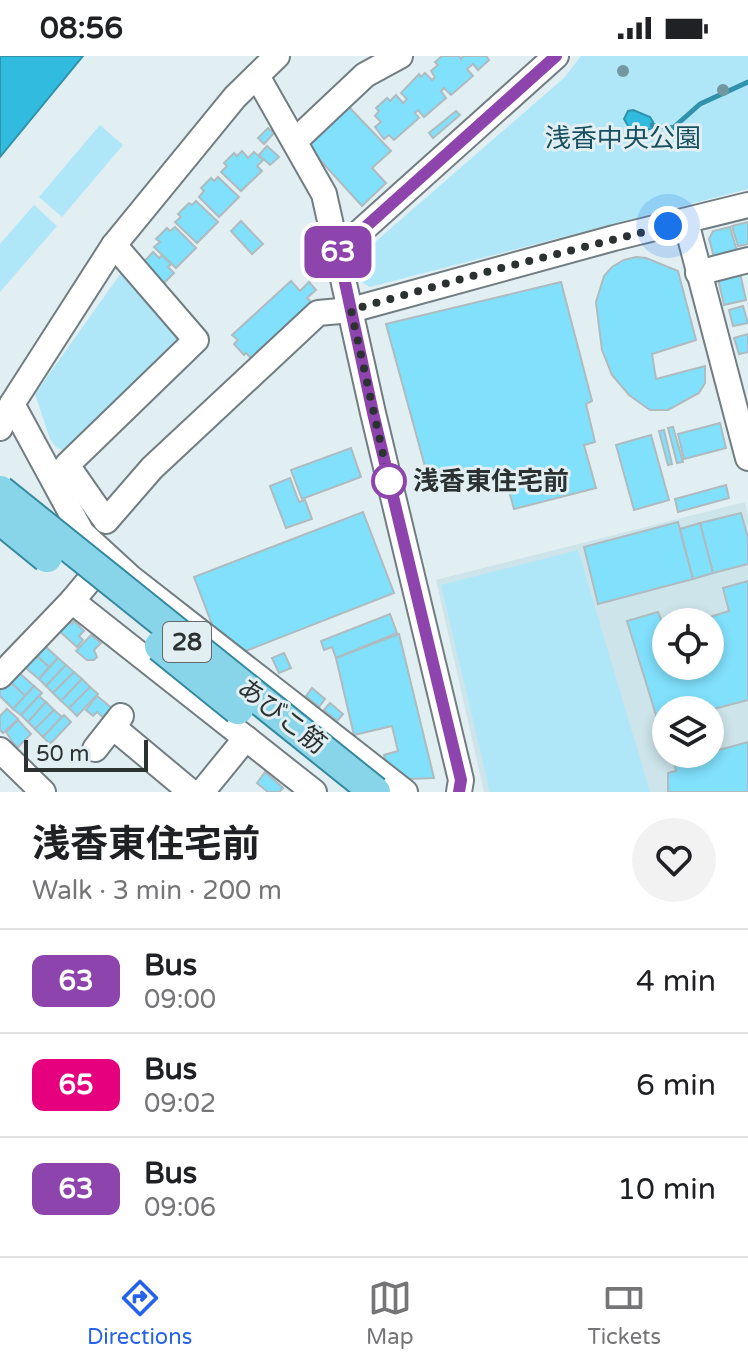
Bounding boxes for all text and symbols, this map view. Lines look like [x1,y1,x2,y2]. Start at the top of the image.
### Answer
text: 08:56 [40,10,123,47]
park label: 浅香中央公園 [545,123,701,154]
your location [648,206,688,246]
line badge: 63 [302,226,374,278]
text: 63 [320,235,356,269]
marker: 浅香東住宅前 [372,464,406,498]
place label: 浅香東住宅前 [413,466,569,497]
map controls [652,608,724,768]
button: locate [652,608,724,680]
road number: 28 [163,622,211,662]
street label: あびこ筋 [231,672,333,760]
button: layers [652,696,724,768]
scale bar [24,736,148,772]
text: 50 m [36,741,90,767]
button: heart [632,818,716,902]
text: 浅香東住宅前 [32,822,260,868]
text: Walk · 3 min · 200 m [32,875,282,906]
text: Bus [144,947,197,984]
text: 4 min [636,963,716,1000]
text: 63 [58,964,94,998]
text: 09:00 [144,984,216,1015]
text: Bus [144,1051,197,1088]
text: 6 min [636,1067,716,1104]
text: 65 [58,1068,94,1102]
text: 09:02 [144,1088,216,1119]
text: Bus [144,1155,197,1192]
text: 10 min [617,1171,716,1208]
text: 63 [58,1172,94,1206]
text: 09:06 [144,1192,216,1223]
tab: Directions [87,1276,192,1350]
tab: Map [366,1276,414,1350]
tab: Tickets [587,1276,661,1350]

